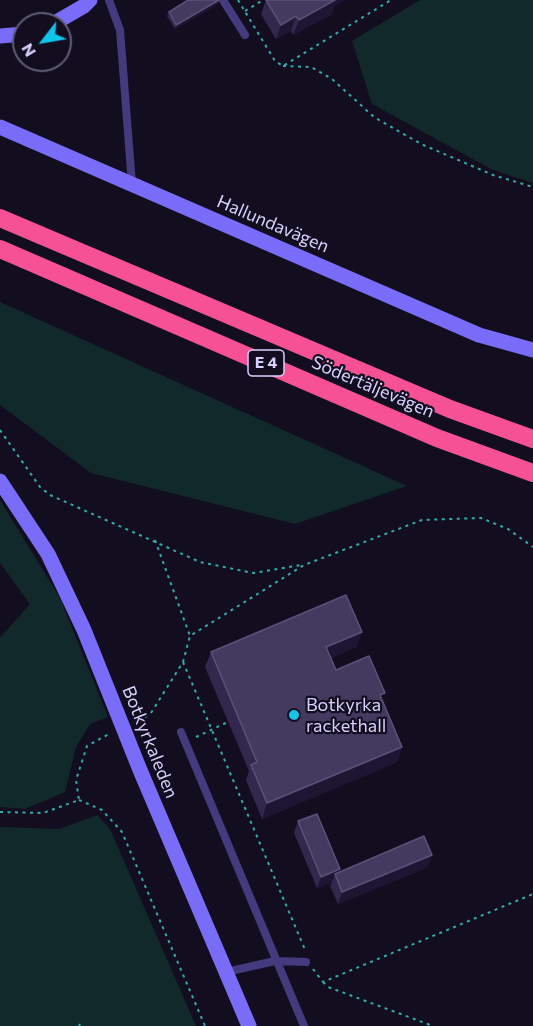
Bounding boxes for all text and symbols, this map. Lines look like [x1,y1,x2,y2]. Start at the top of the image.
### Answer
north arrow [12,12,72,72]
text: N [17,40,39,61]
street label: Hallundavägen [214,191,332,257]
road number: E 4 [248,350,284,376]
street label: Södertäljevägen [308,351,438,423]
street label: Botkyrkaleden [118,683,182,801]
place label: Botkyrka rackethall [306,694,386,736]
marker: Botkyrka rackethall [287,708,301,722]

